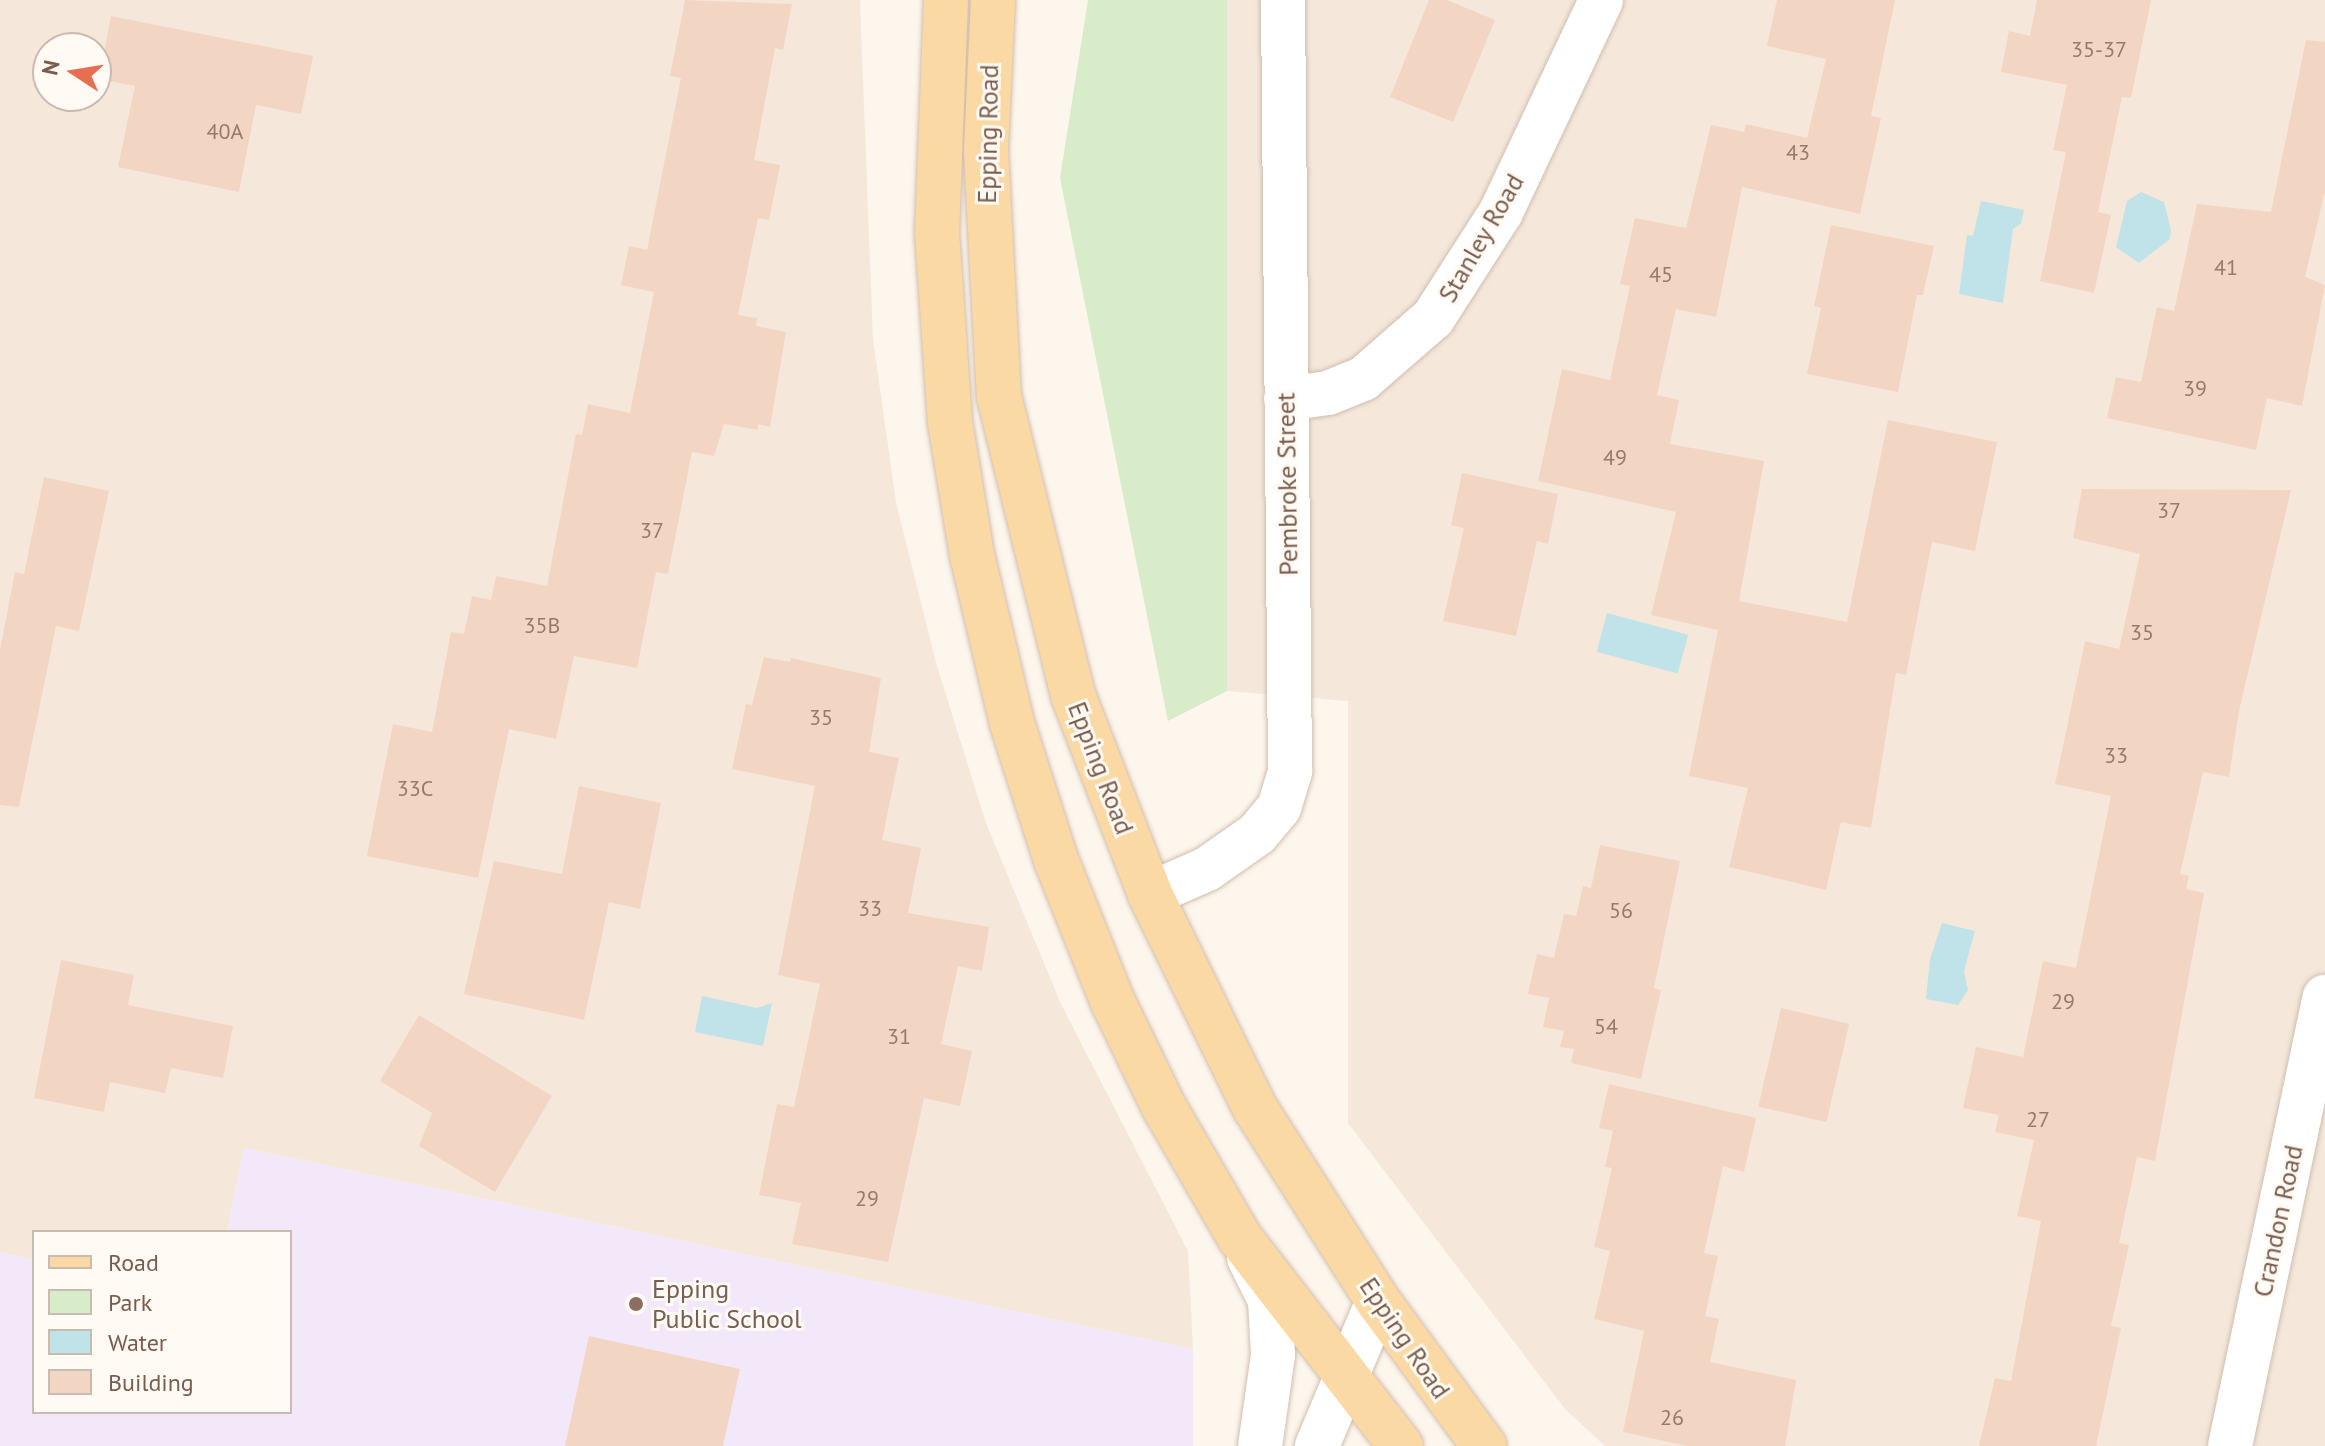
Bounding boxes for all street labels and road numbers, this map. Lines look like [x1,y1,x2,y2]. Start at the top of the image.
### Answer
street label: Epping Road [971,64,1005,204]
street label: Stanley Road [1431,168,1531,308]
street label: Pembroke Street [1270,392,1304,576]
street label: Epping Road [1061,697,1141,839]
street label: Crandon Road [2247,1142,2309,1300]
street label: Epping Road [1353,1272,1457,1404]

